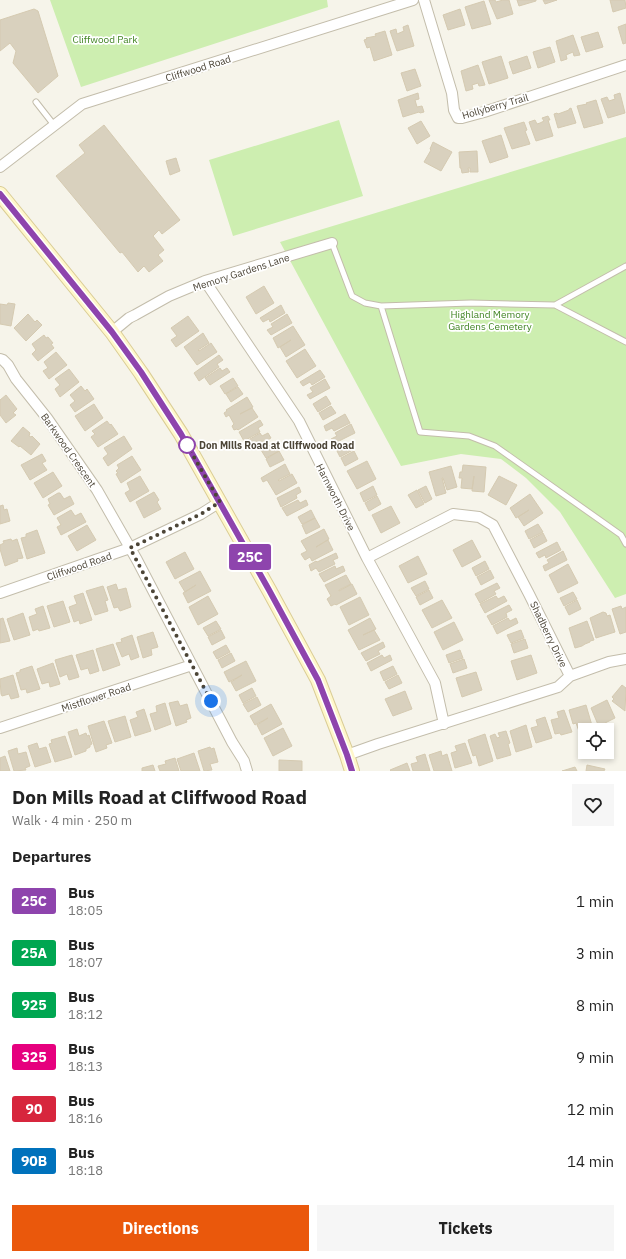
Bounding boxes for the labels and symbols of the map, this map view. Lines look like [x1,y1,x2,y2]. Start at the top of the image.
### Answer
park label: Cliffwood Park [72,33,138,46]
street label: Cliffwood Road [164,52,233,85]
street label: Hollyberry Trail [460,91,530,122]
street label: Memory Gardens Lane [191,251,292,294]
park label: Highland Memory Gardens Cemetery [448,308,532,333]
street label: Barkwood Crescent [38,411,99,490]
marker: Don Mills Road at Cliffwood Road [178,436,196,454]
place label: Don Mills Road at Cliffwood Road [199,439,354,452]
street label: Harnworth Drive [313,462,358,533]
line badge: 25C [227,544,273,570]
street label: Cliffwood Road [45,549,113,584]
street label: Shadberry Drive [527,599,570,670]
street label: Mistflower Road [60,680,133,715]
your location [201,691,221,711]

